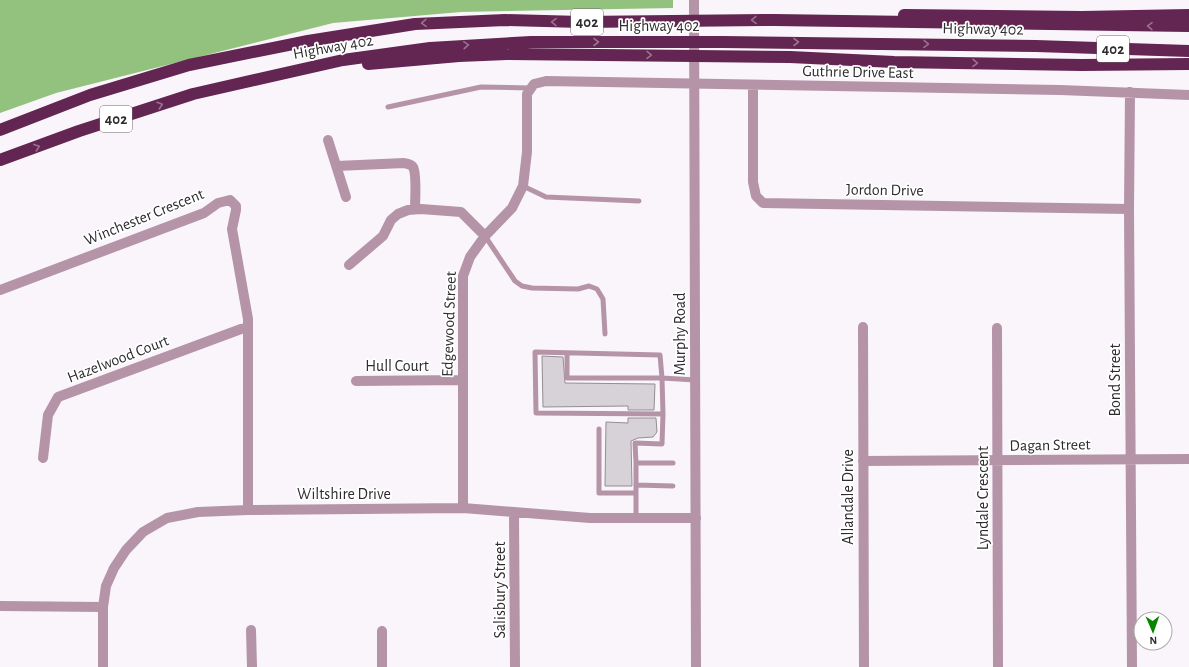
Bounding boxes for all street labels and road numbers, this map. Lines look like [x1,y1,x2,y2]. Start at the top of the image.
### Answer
road number: 402 [571,9,603,35]
street label: Highway 402 [618,18,700,35]
street label: Highway 402 [942,20,1024,39]
street label: Highway 402 [292,32,375,63]
road number: 402 [1097,36,1129,62]
street label: Guthrie Drive East [802,63,914,81]
road number: 402 [100,106,132,132]
street label: Jordon Drive [846,181,924,199]
street label: Winchester Crescent [82,186,206,248]
street label: Edgewood Street [439,271,459,377]
street label: Murphy Road [672,293,689,375]
street label: Hazelwood Court [65,332,171,386]
street label: Bond Street [1107,344,1123,416]
street label: Hull Court [365,358,429,374]
street label: Dagan Street [1009,436,1091,454]
street label: Lyndale Crescent [975,446,992,550]
street label: Allandale Drive [840,449,856,545]
street label: Wiltshire Drive [297,486,391,502]
street label: Salisbury Street [492,541,509,639]

